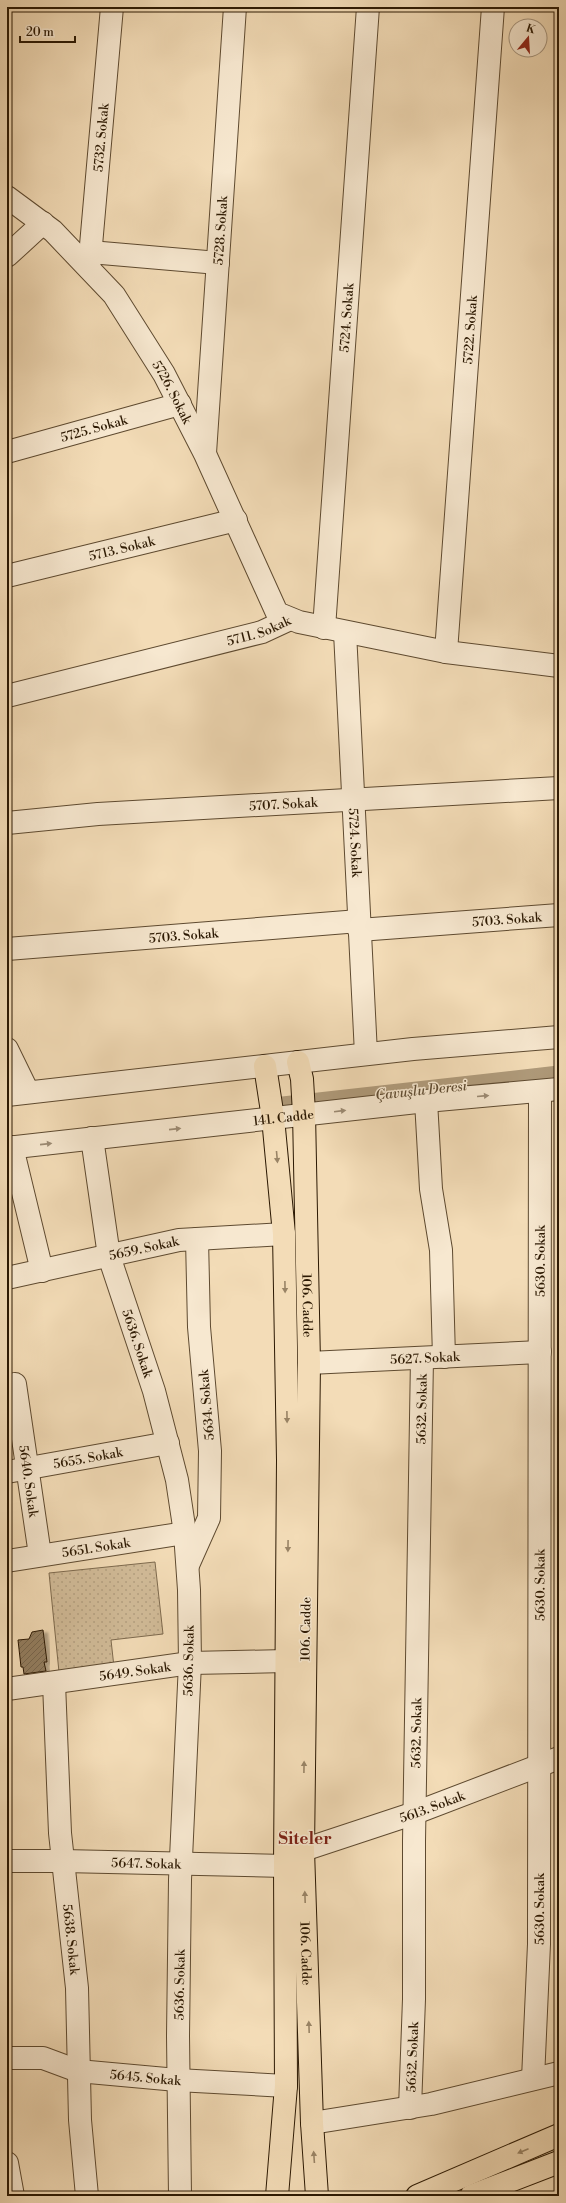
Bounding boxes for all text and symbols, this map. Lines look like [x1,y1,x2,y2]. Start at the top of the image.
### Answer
scale bar [20,18,75,44]
north arrow [508,18,548,58]
text: K [524,21,538,38]
text: 20 m [26,25,54,40]
street label: 5732. Sokak [91,101,113,173]
street label: 5728. Sokak [211,194,231,266]
street label: 5724. Sokak [337,281,357,353]
street label: 5722. Sokak [460,294,481,365]
street label: 5726. Sokak [148,358,196,428]
street label: 5725. Sokak [59,412,130,446]
street label: 5713. Sokak [87,533,158,565]
street label: 5711. Sokak [225,612,294,650]
street label: 5707. Sokak [249,795,319,814]
street label: 5724. Sokak [345,808,364,879]
street label: 5703. Sokak [471,909,543,931]
street label: 5703. Sokak [148,925,220,947]
water label: Çavuşlu Deresi [374,1077,468,1105]
one-way arrow [477,1092,489,1099]
street label: 141. Cadde [252,1107,315,1129]
one-way arrow [334,1108,346,1114]
one-way arrow [169,1126,181,1132]
one-way arrow [40,1140,52,1147]
one-way arrow [273,1151,280,1163]
street label: 5630. Sokak [533,1224,549,1297]
street label: 5659. Sokak [107,1233,182,1264]
street label: 106. Cadde [298,1273,315,1338]
one-way arrow [282,1281,288,1294]
street label: 5636. Sokak [118,1307,156,1381]
street label: 5627. Sokak [390,1349,461,1368]
street label: 5634. Sokak [196,1368,218,1441]
street label: 5632. Sokak [414,1372,431,1445]
one-way arrow [284,1411,291,1423]
street label: 5640. Sokak [15,1444,42,1519]
street label: 5655. Sokak [52,1444,125,1473]
street label: 5651. Sokak [61,1535,133,1561]
one-way arrow [284,1540,291,1552]
street label: 5630. Sokak [532,1548,548,1621]
street label: 106. Cadde [297,1596,315,1661]
street label: 5636. Sokak [180,1624,198,1697]
street label: 5649. Sokak [98,1659,173,1685]
street label: 5632. Sokak [408,1696,425,1769]
one-way arrow [301,1760,307,1773]
street label: 5613. Sokak [397,1787,468,1827]
district label: Siteler [278,1828,332,1850]
street label: 5647. Sokak [111,1855,182,1873]
street label: 5630. Sokak [532,1872,548,1945]
one-way arrow [301,1891,308,1903]
street label: 5638. Sokak [59,1903,83,1977]
street label: 106. Cadde [296,1921,314,1986]
street label: 5636. Sokak [171,1948,189,2021]
one-way arrow [306,2020,312,2033]
street label: 5632. Sokak [404,2020,422,2093]
street label: 5645. Sokak [109,2067,182,2089]
one-way arrow [517,2148,529,2154]
one-way arrow [311,2150,317,2163]

